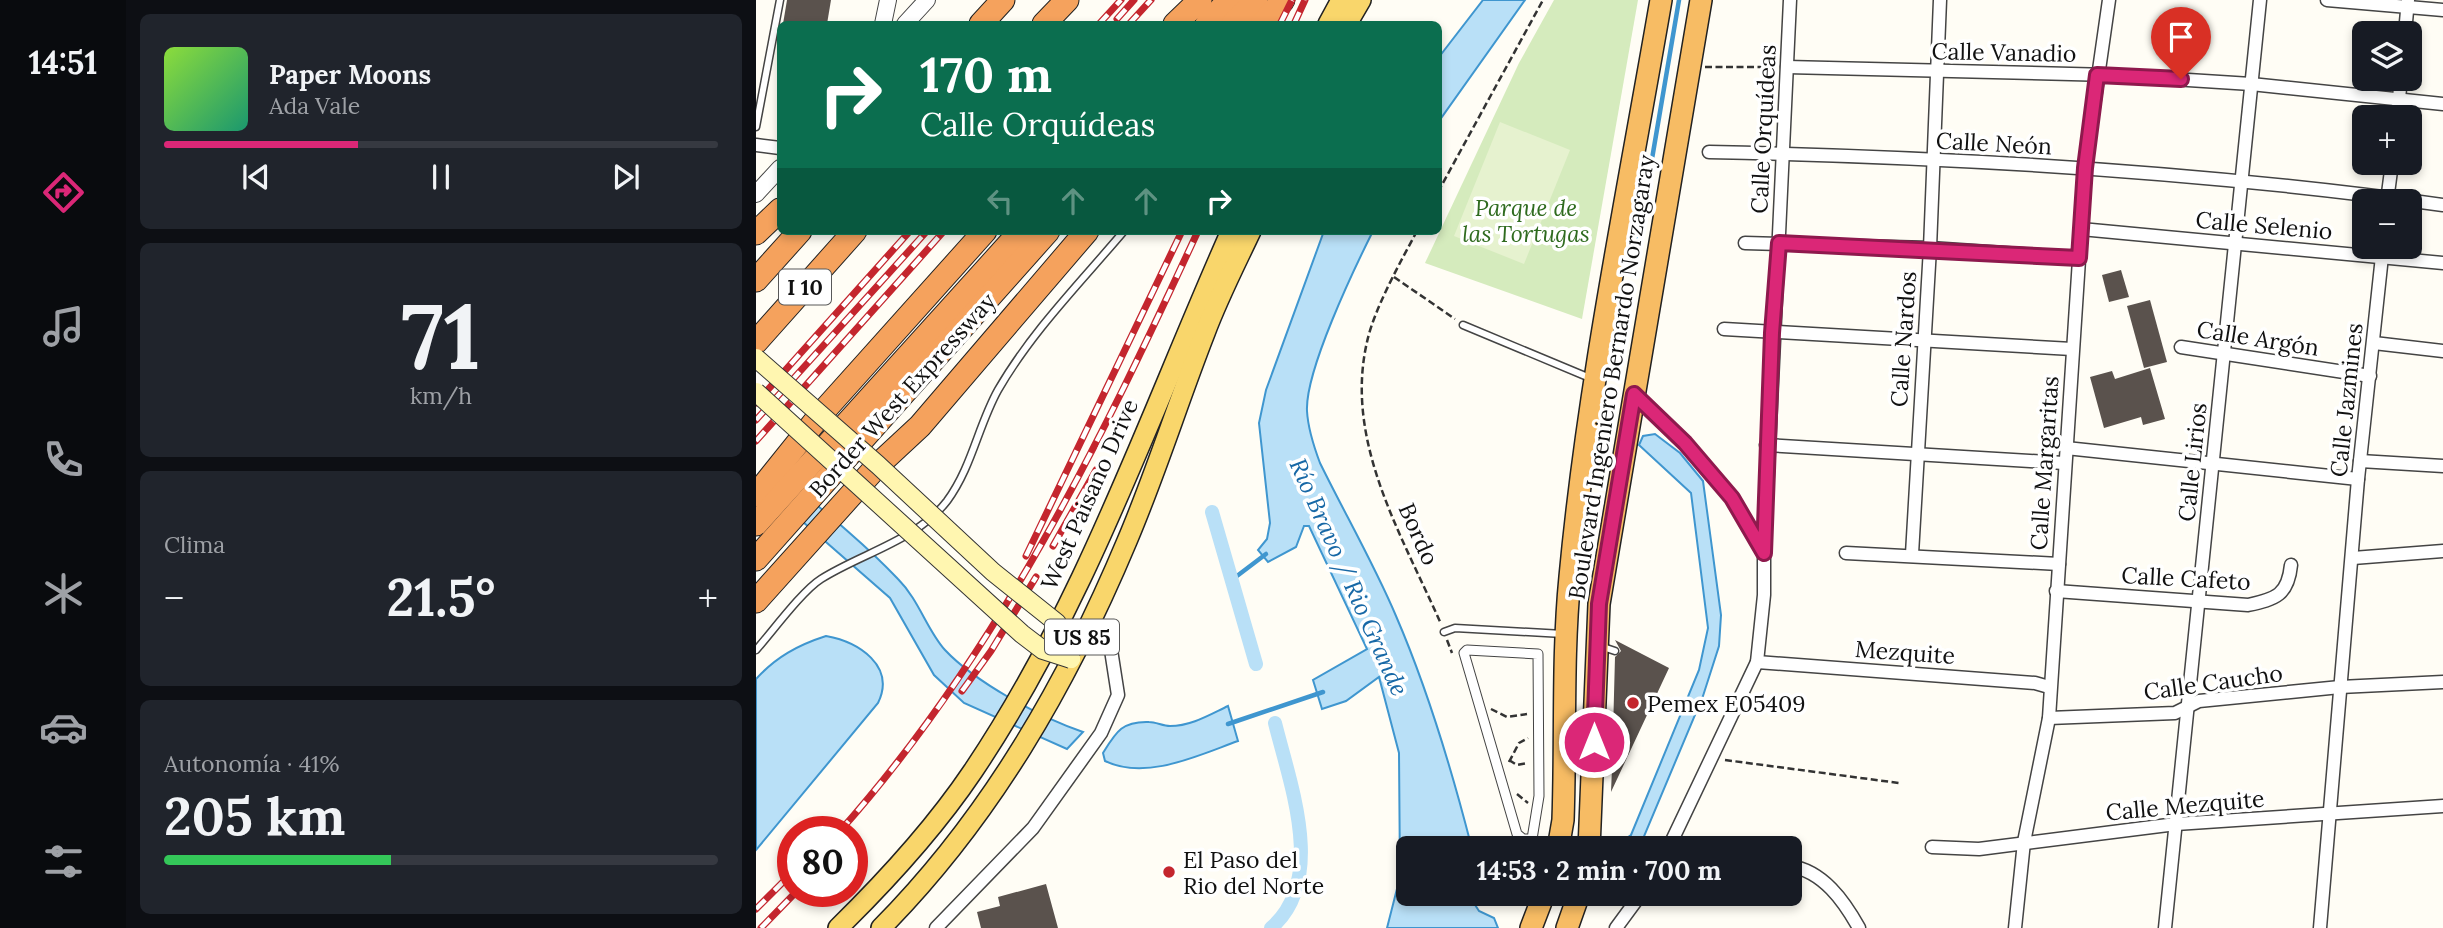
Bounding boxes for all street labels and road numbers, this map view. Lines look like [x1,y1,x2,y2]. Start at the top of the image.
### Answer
street label: Calle Vanadio [1931,36,2077,68]
street label: Calle Orquídeas [1744,44,1782,214]
street label: Calle Neón [1935,125,2053,161]
street label: Boulevard Ingeniero Bernardo Norzagaray [1561,152,1661,601]
street label: Calle Selenio [2194,205,2334,245]
road number: I 10 [779,270,831,304]
street label: Calle Nardos [1884,270,1922,408]
street label: Border West Expressway [802,286,1002,503]
street label: Calle Argón [2195,314,2321,362]
street label: Calle Jazmines [2323,321,2369,479]
street label: Calle Margaritas [2023,375,2065,551]
street label: West Paisano Drive [1034,394,1144,594]
street label: Calle Lirios [2171,401,2213,523]
street label: Bordo [1393,499,1445,569]
street label: Calle Cafeto [2121,560,2251,596]
road number: US 85 [1045,620,1119,654]
street label: Mezquite [1854,634,1956,670]
street label: Calle Caucho [2142,658,2284,706]
street label: Calle Mezquite [2104,784,2266,826]

